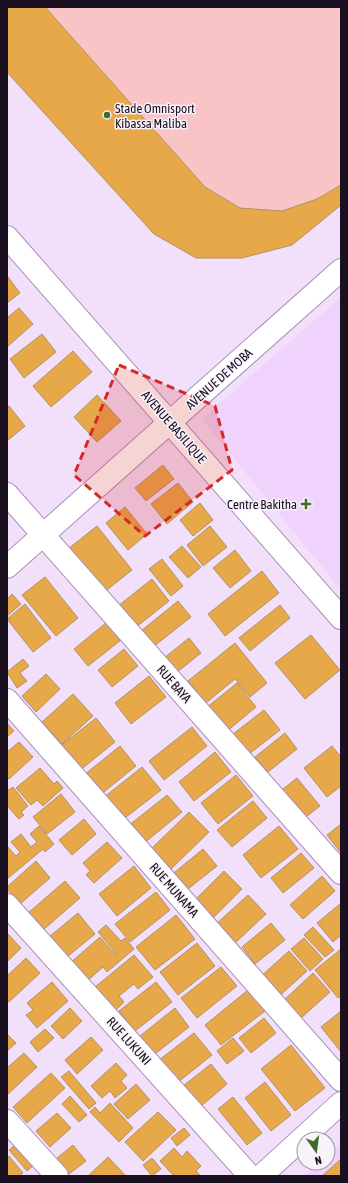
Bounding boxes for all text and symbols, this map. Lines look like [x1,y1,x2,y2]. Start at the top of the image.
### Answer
place label: Stade Omnisport Kibassa Maliba [115,101,195,131]
marker: Stade Omnisport Kibassa Maliba [102,110,112,120]
street label: AVENUE DE MOBA [183,345,256,413]
street label: AVENUE BASILIQUE [138,388,210,467]
place label: Centre Bakitha [227,497,297,512]
marker: Centre Bakitha [300,498,312,510]
street label: RUE BAYA [154,662,195,706]
street label: RUE MUNAMA [146,860,202,921]
street label: RUE LUKUNI [104,1014,154,1068]
north arrow [296,1131,336,1171]
text: N [314,1154,323,1167]

